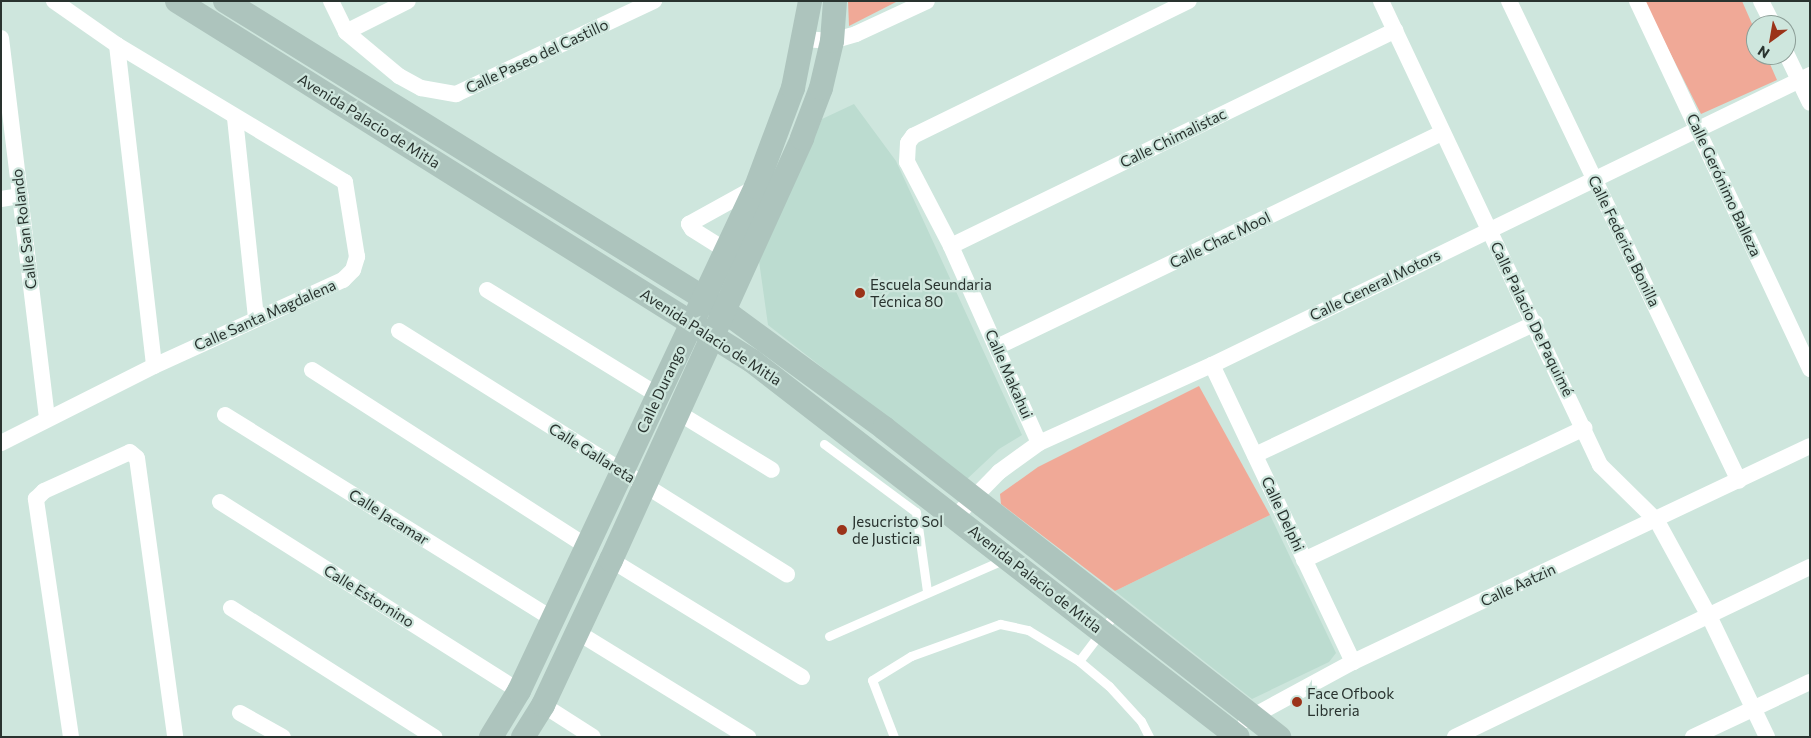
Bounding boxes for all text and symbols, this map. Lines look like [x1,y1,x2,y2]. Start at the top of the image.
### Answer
street label: Calle Paseo del Castillo [463,15,611,97]
north arrow [1746,15,1796,65]
text: N [1754,42,1772,62]
street label: Avenida Palacio de Mitla [295,70,443,172]
street label: Calle Chimalistac [1117,104,1229,172]
street label: Calle Gerónimo Balleza [1683,111,1765,259]
street label: Calle San Rolando [8,168,40,290]
street label: Calle Federica Bonilla [1584,172,1664,310]
street label: Calle Chac Mool [1167,208,1273,272]
street label: Calle Palacio De Paquimé [1487,239,1577,399]
street label: Calle General Motors [1307,246,1443,324]
place label: Escuela Seundaria Técnica 80 [870,275,992,310]
street label: Calle Santa Magdalena [191,276,339,354]
street label: Avenida Palacio de Mitla [637,285,785,389]
marker: Escuela Seundaria Técnica 80 [854,287,866,299]
street label: Calle Makahui [981,327,1037,421]
street label: Calle Durango [633,342,689,436]
street label: Calle Gallareta [546,419,638,487]
street label: Calle Delphi [1258,474,1308,554]
street label: Calle Jacamar [346,485,432,549]
place label: Jesucristo Sol de Justicia [852,512,943,547]
street label: Avenida Palacio de Mitla [965,521,1105,637]
marker: Jesucristo Sol de Justicia [836,524,848,536]
street label: Calle Aatzin [1478,560,1558,610]
street label: Calle Estornino [320,561,418,631]
place label: Face Ofbook Libreria [1307,684,1394,719]
marker: Face Ofbook Libreria [1291,696,1303,708]

